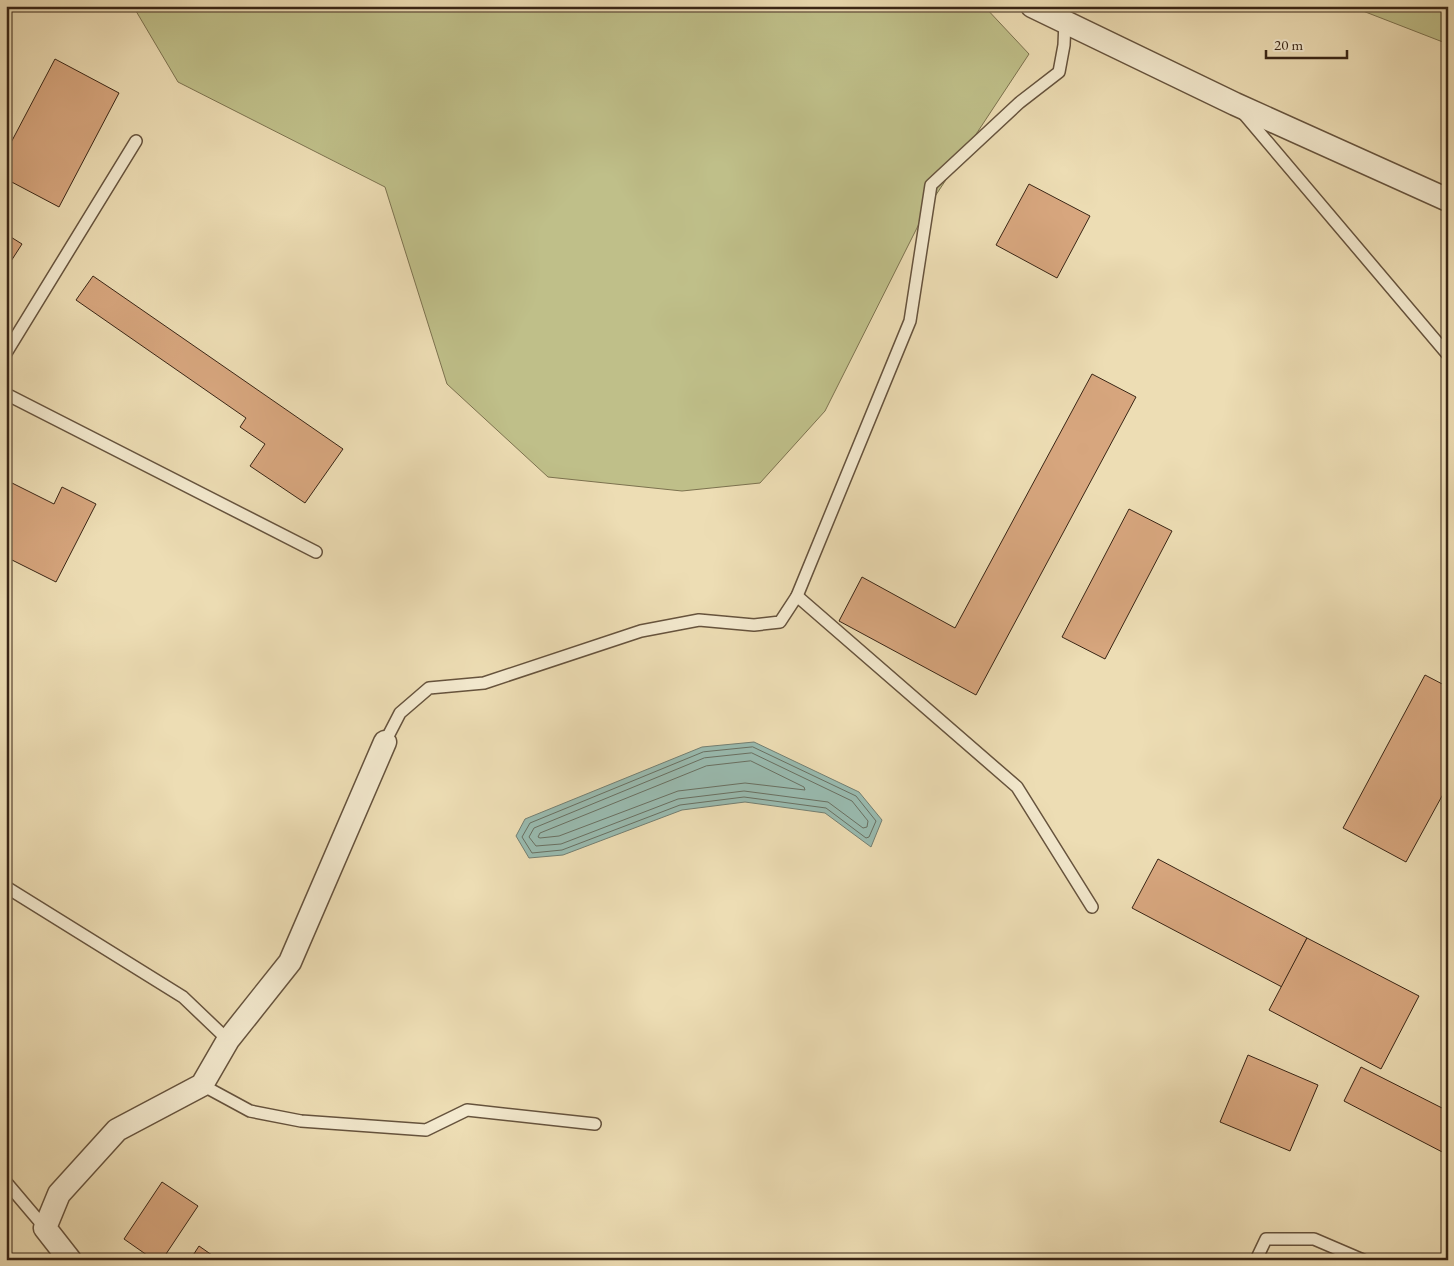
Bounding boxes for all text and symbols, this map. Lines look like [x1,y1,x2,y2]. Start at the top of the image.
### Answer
scale bar [1266,28,1348,60]
text: 20 m [1274,35,1303,54]

